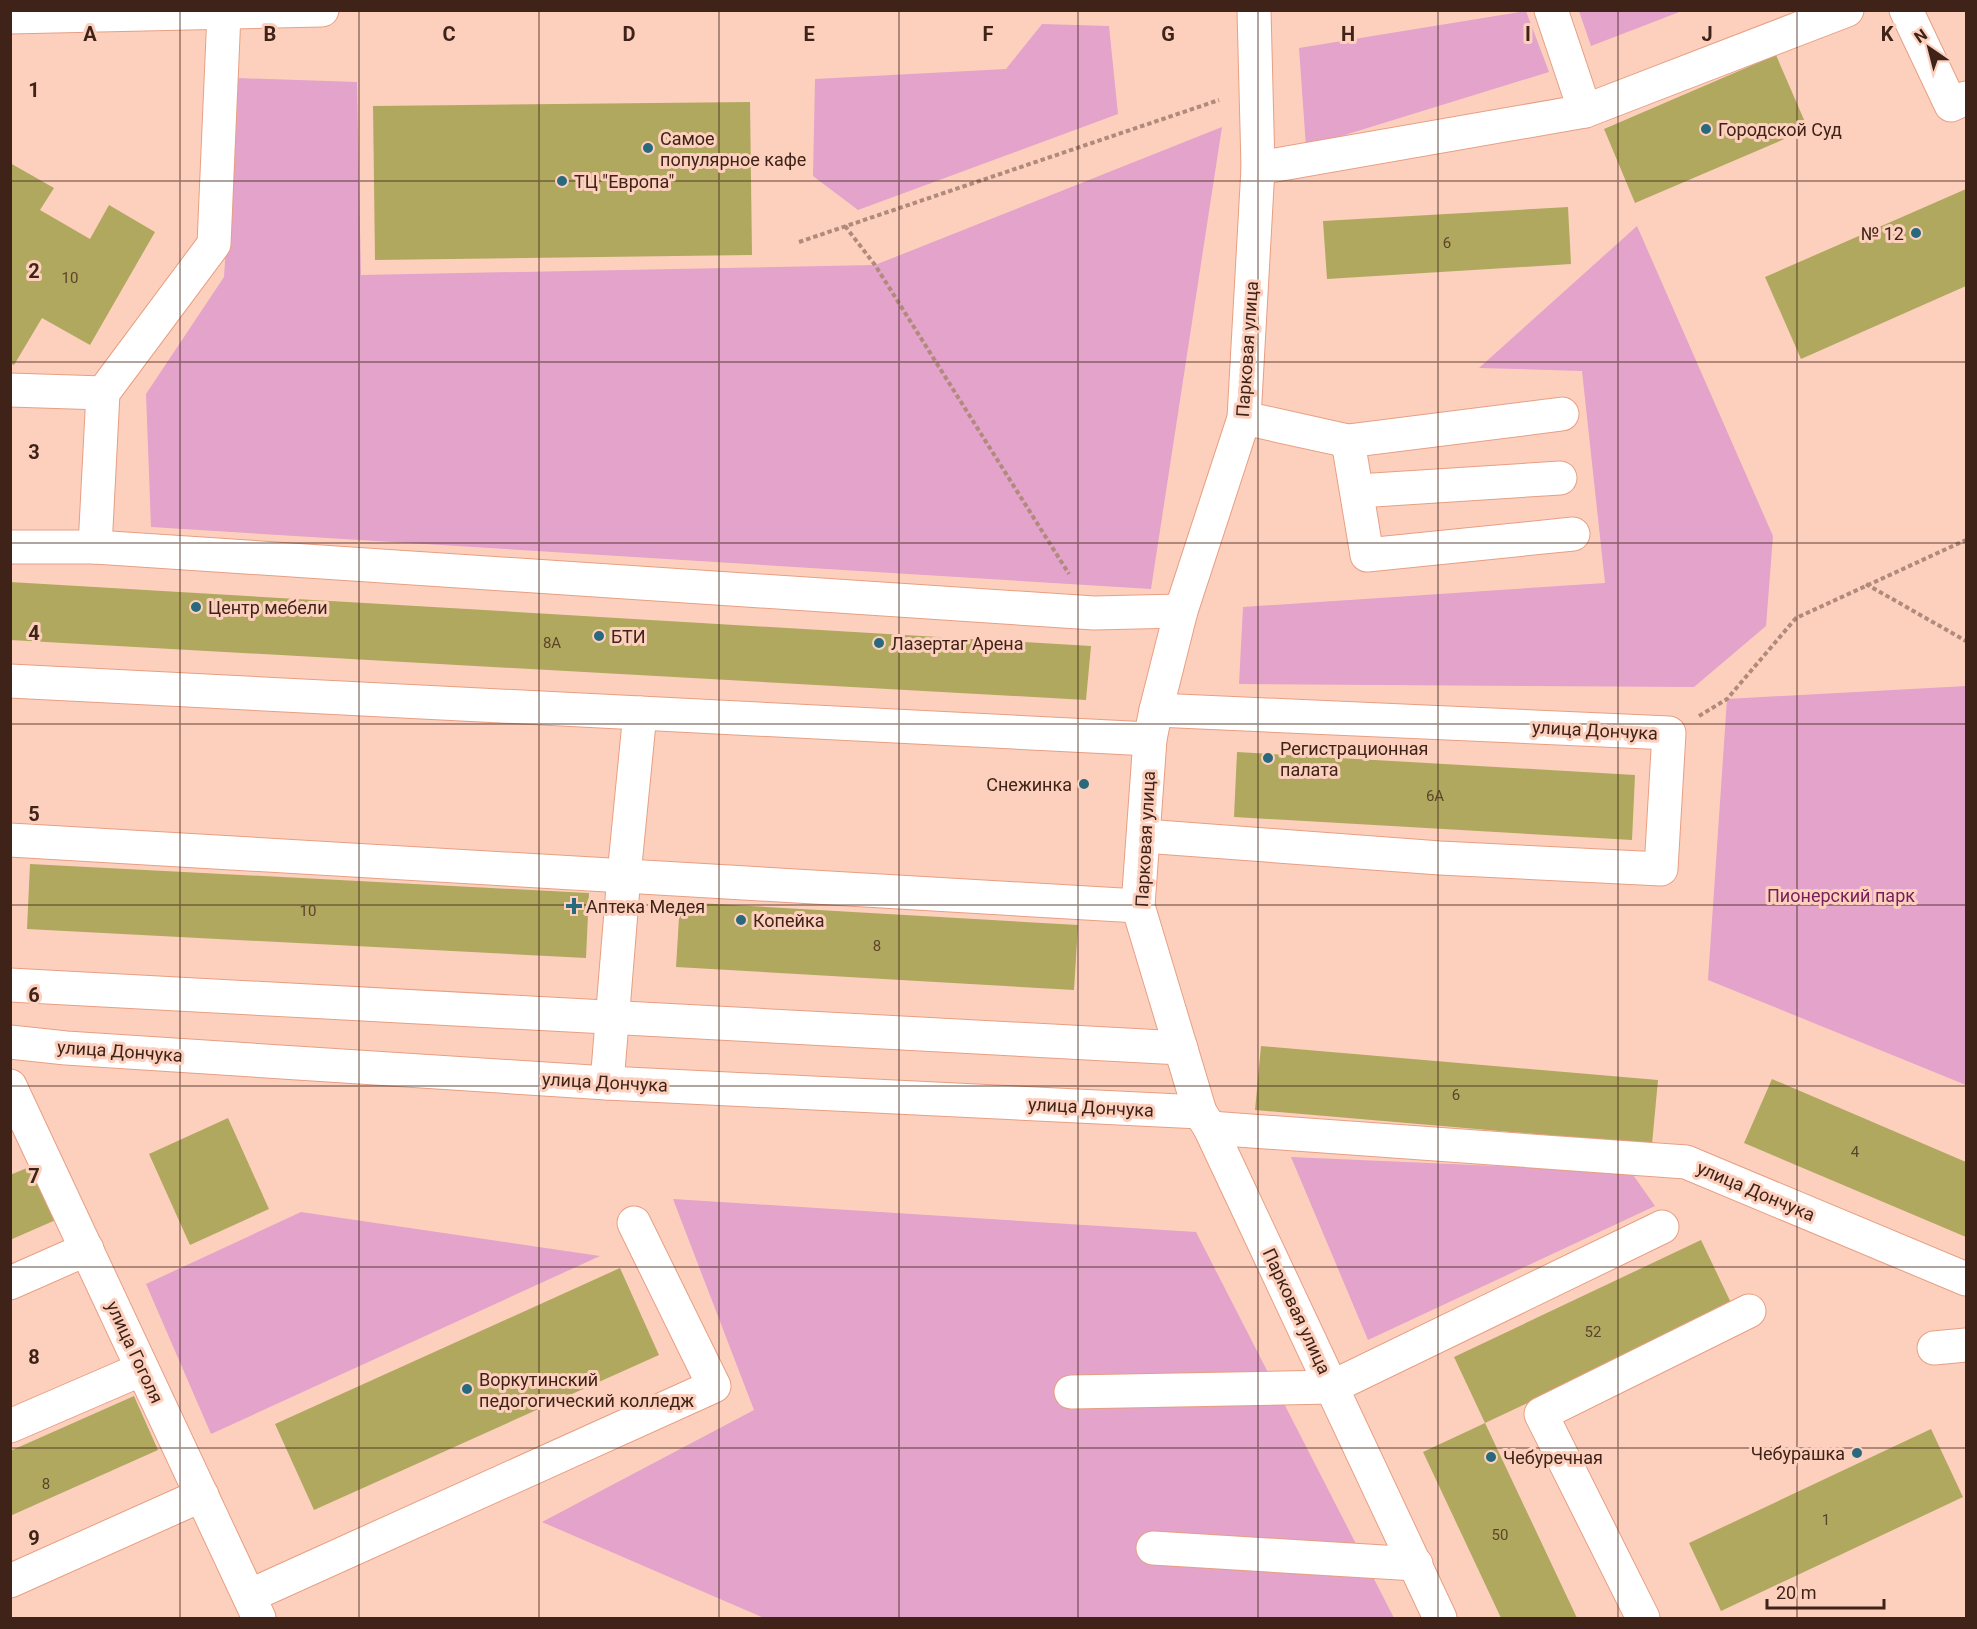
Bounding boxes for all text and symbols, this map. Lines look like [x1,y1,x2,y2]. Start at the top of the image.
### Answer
north arrow [1899,18,1959,78]
text: A [83,22,97,46]
text: B [264,22,276,46]
text: C [442,22,456,46]
text: D [623,22,636,46]
text: E [803,22,815,46]
text: F [983,22,994,46]
text: G [1161,22,1175,46]
text: H [1341,22,1355,46]
text: I [1525,22,1531,46]
text: J [1701,22,1713,46]
text: K [1881,22,1894,46]
text: N [1911,25,1931,47]
text: 1 [28,78,40,102]
place label: Городской Суд [1718,119,1842,140]
marker: Городской Суд [1699,122,1713,136]
place label: Самое популярное кафе [660,128,806,170]
marker: Самое популярное кафе [641,141,655,155]
place label: ТЦ "Европа" [574,171,674,192]
marker: ТЦ "Европа" [555,174,569,188]
place label: № 12 [1861,223,1904,244]
marker: № 12 [1909,226,1923,240]
house number: 6 [1443,234,1451,252]
text: 2 [28,259,40,283]
house number: 10 [62,269,78,287]
street label: Парковая улица [1232,280,1262,418]
text: 3 [28,440,40,464]
place label: Центр мебели [208,597,328,618]
marker: Центр мебели [189,600,203,614]
text: 4 [28,621,40,645]
place label: БТИ [611,626,646,647]
marker: БТИ [592,629,606,643]
place label: Лазертаг Арена [891,633,1024,654]
house number: 8А [543,634,561,652]
marker: Лазертаг Арена [872,636,886,650]
street label: улица Дончука [1532,716,1658,744]
place label: Регистрационная палата [1280,738,1428,780]
marker: Регистрационная палата [1261,751,1275,765]
street label: Парковая улица [1131,770,1159,908]
place label: Снежинка [986,774,1072,795]
marker: Снежинка [1077,777,1091,791]
house number: 6А [1426,787,1444,805]
text: 5 [28,802,40,826]
park label: Пионерский парк [1767,885,1915,906]
place label: Аптека Медея [586,896,705,917]
marker: Аптека Медея [567,899,581,913]
house number: 10 [300,902,316,920]
place label: Копейка [753,910,824,931]
marker: Копейка [734,913,748,927]
house number: 8 [873,937,881,955]
text: 6 [28,983,40,1007]
street label: улица Дончука [56,1036,184,1066]
street label: улица Дончука [542,1068,668,1096]
house number: 6 [1452,1086,1460,1104]
street label: улица Дончука [1028,1093,1154,1121]
house number: 4 [1851,1143,1860,1161]
street label: улица Дончука [1694,1157,1818,1225]
text: 7 [28,1164,40,1188]
street label: Парковая улица [1259,1245,1335,1377]
street label: улица Гоголя [102,1298,168,1406]
house number: 52 [1585,1323,1601,1341]
text: 8 [28,1345,40,1369]
place label: Воркутинский педогогический колледж [479,1369,694,1411]
marker: Воркутинский педогогический колледж [460,1382,474,1396]
place label: Чебурашка [1751,1443,1845,1464]
marker: Чебурашка [1850,1446,1864,1460]
place label: Чебуречная [1503,1447,1603,1468]
marker: Чебуречная [1484,1450,1498,1464]
house number: 8 [42,1475,50,1493]
house number: 1 [1822,1511,1830,1529]
text: 9 [28,1526,40,1550]
house number: 50 [1492,1526,1508,1544]
scale bar [1767,1572,1884,1610]
text: 20 m [1776,1582,1816,1603]

